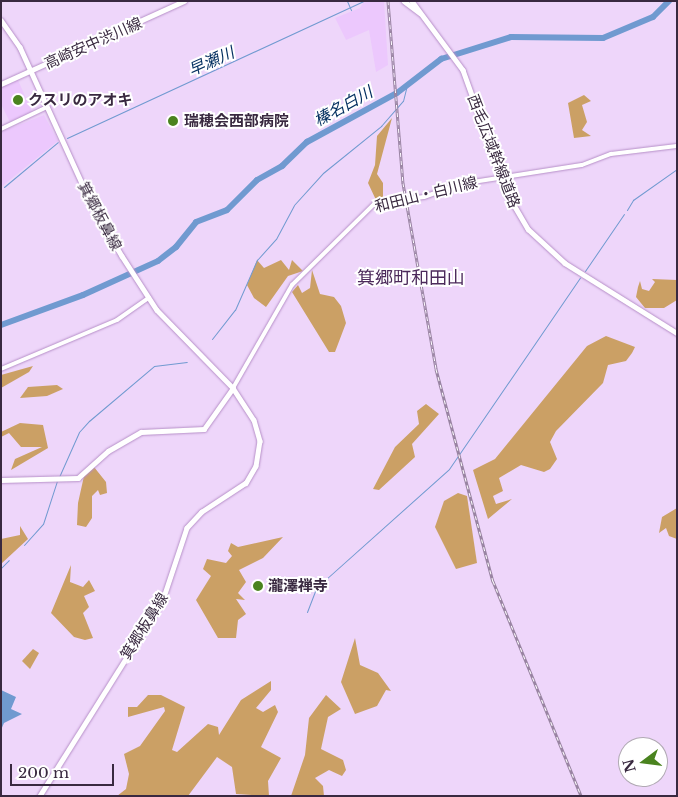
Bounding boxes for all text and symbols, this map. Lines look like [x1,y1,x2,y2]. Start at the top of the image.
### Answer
street label: 高崎安中渋川線 [41,13,145,73]
water label: 早瀬川 [185,42,237,80]
water label: 榛名白川 [310,82,376,130]
place label: クスリのアオキ [28,91,133,109]
street label: 西毛広域幹線道路 [464,92,524,210]
marker: クスリのアオキ [12,94,24,106]
place label: 瑞穂会西部病院 [184,112,289,130]
marker: 瑞穂会西部病院 [166,114,180,128]
street label: 和田山・白川線 [373,173,479,215]
street label: 箕郷板鼻線 [74,179,126,253]
district label: 箕郷町和田山 [357,267,465,289]
place label: 瀧澤禅寺 [268,577,328,595]
marker: 瀧澤禅寺 [252,580,264,592]
street label: 箕郷板鼻線 [116,589,172,663]
north arrow [618,737,668,787]
scale bar [12,754,116,786]
text: N [619,757,640,774]
text: 200 m [18,763,69,782]

